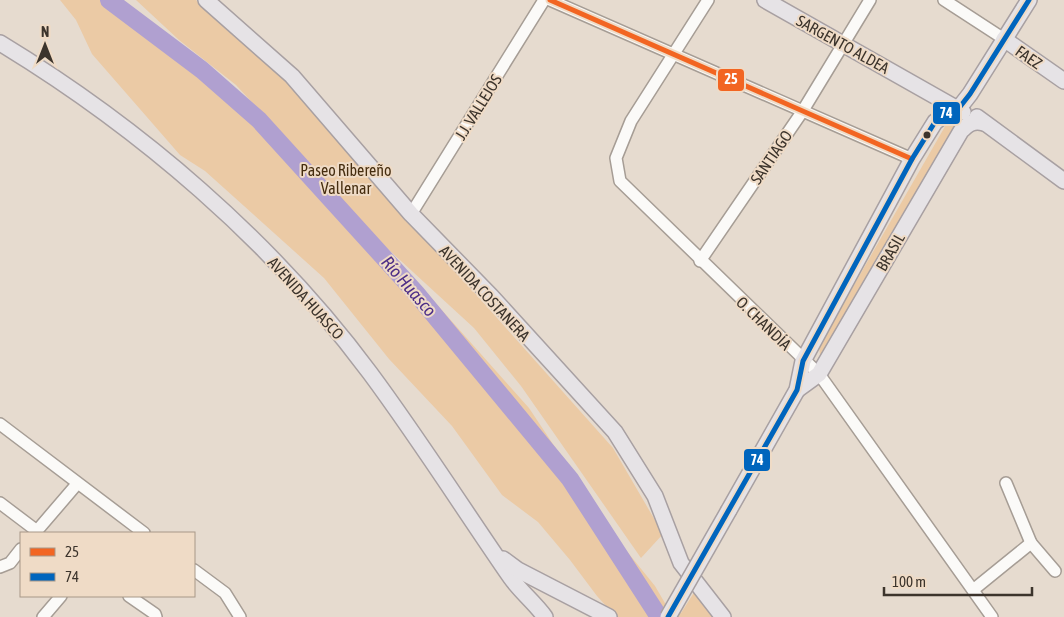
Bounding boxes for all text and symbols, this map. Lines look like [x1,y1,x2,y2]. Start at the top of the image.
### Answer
street label: SARGENTO ALDEA [794,11,893,77]
north arrow [20,20,70,70]
text: N [41,24,49,40]
street label: FAEZ [1012,42,1046,72]
line badge: 25 [717,68,745,92]
street label: J.J. VALLEJOS [451,71,505,143]
text: 25 [724,71,738,87]
line badge: 74 [932,101,961,125]
text: 74 [939,105,953,121]
street label: SANTIAGO [747,127,795,187]
unlabelled marker [922,130,932,140]
park label: Paseo Ribereño Vallenar [300,161,392,197]
street label: BRASIL [872,229,908,274]
street label: AVENIDA COSTANERA [436,242,534,345]
water label: Río Huasco [377,252,441,320]
street label: AVENIDA HUASCO [264,253,348,343]
street label: O. CHANDÍA [733,293,795,353]
line badge: 74 [743,448,771,472]
text: 74 [750,452,764,468]
legend [20,532,195,597]
text: 25 [65,543,79,560]
scale bar [884,564,1032,596]
text: 74 [65,568,79,585]
text: 100 m [892,573,926,590]

